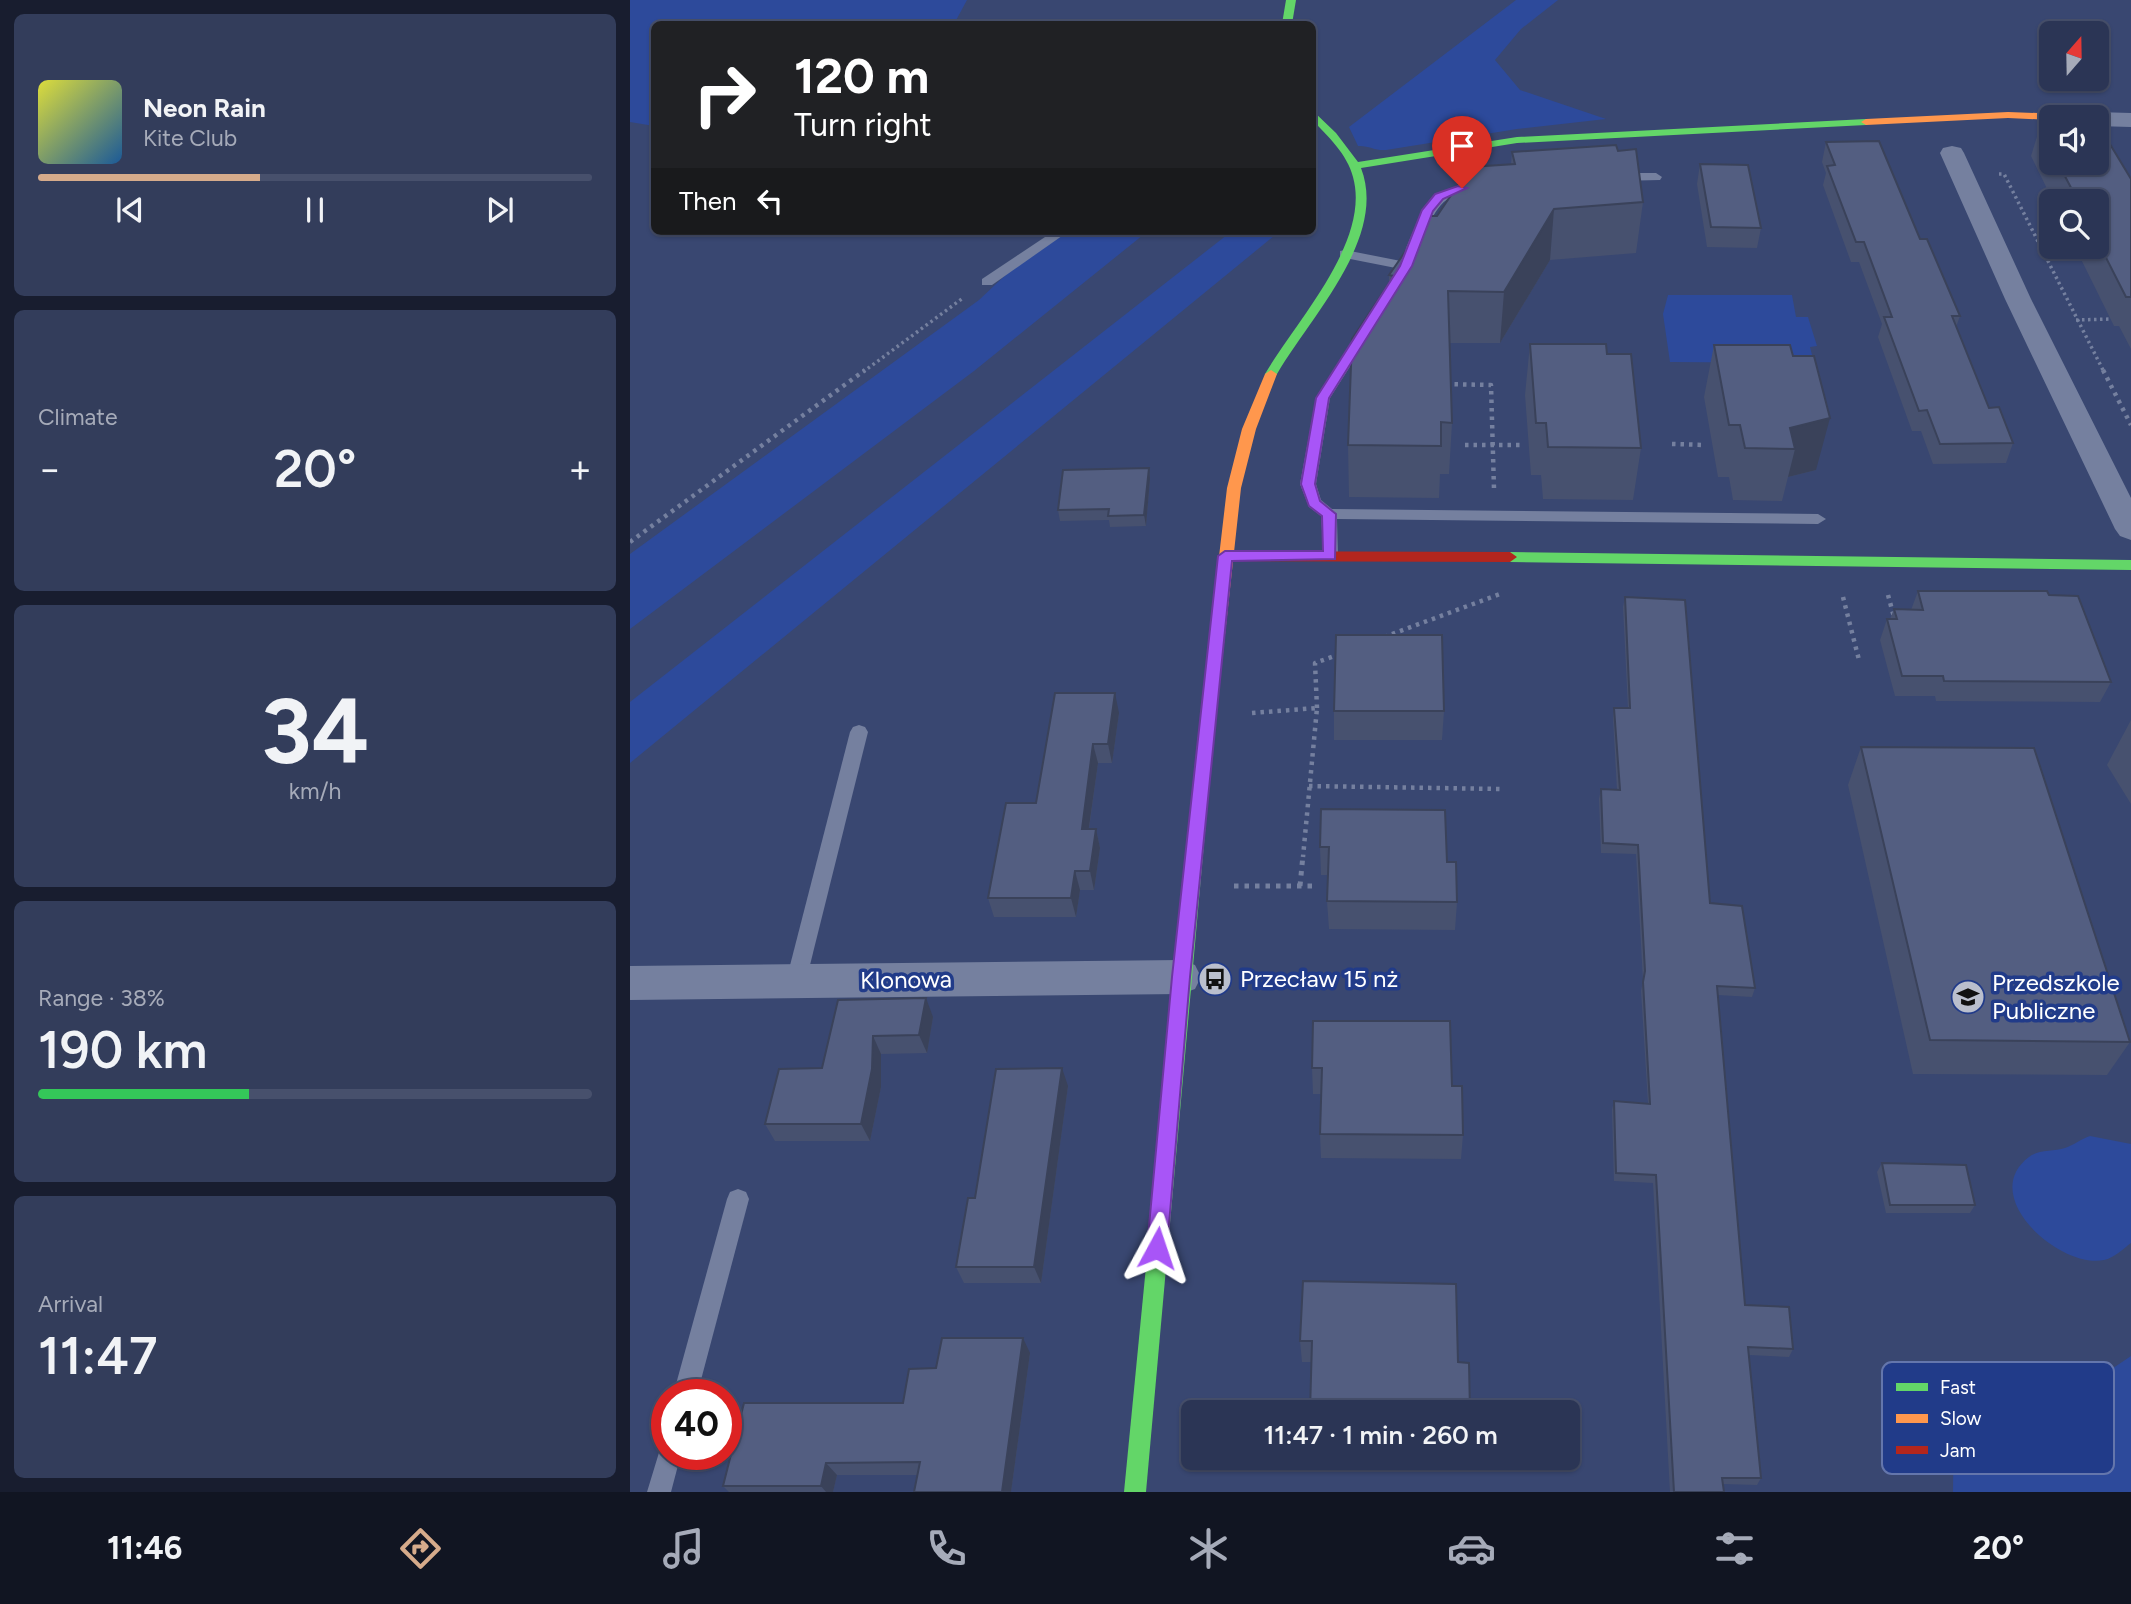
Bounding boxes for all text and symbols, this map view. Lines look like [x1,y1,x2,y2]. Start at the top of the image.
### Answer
north arrow [2039,21,2109,91]
map controls [2039,21,2109,259]
text: 120 m [794,46,929,105]
icon: right [679,49,770,140]
text: Neon Rain [143,92,266,124]
button: sound [2039,105,2109,175]
text: Turn right [794,106,932,144]
pin [1432,116,1492,188]
text: Kite Club [143,124,237,152]
icon: arrive [1443,127,1481,165]
icon: left [751,182,789,220]
text: Then [679,185,737,217]
button: search [2039,189,2109,259]
icon: previous [111,191,149,229]
icon: pause [296,191,334,229]
icon: next [481,191,519,229]
text: Climate [38,403,117,431]
text: 20° [274,438,356,500]
text: − [38,446,62,492]
text: + [568,446,592,492]
text: 34 [261,677,369,786]
text: km/h [289,777,341,805]
bus stop icon: Przecław 15 nż [1196,960,1234,998]
street label: Klonowa [860,964,952,995]
place label: Przecław 15 nż [1240,964,1398,993]
place label: Przedszkole Publiczne [1992,968,2120,1025]
school or university icon: Przedszkole Publiczne [1949,978,1987,1016]
text: Range · 38% [38,984,165,1012]
text: 190 km [38,1019,208,1081]
position arrow [1120,1211,1194,1285]
text: Arrival [38,1290,103,1318]
text: 11:47 [38,1325,157,1387]
legend [1882,1362,2114,1474]
text: Fast [1940,1376,1976,1399]
speed limit sign: 40 [651,1379,742,1470]
text: Slow [1940,1407,1982,1430]
text: 11:47 · 1 min · 260 m [1263,1419,1498,1451]
text: Jam [1940,1439,1976,1462]
icon: directions [396,1524,445,1573]
icon: music [659,1524,708,1573]
icon: phone [922,1524,971,1573]
icon: climate [1184,1524,1233,1573]
icon: car [1447,1524,1496,1573]
icon: filters [1710,1524,1759,1573]
text: 11:46 [107,1529,182,1567]
text: 20° [1973,1529,2024,1567]

